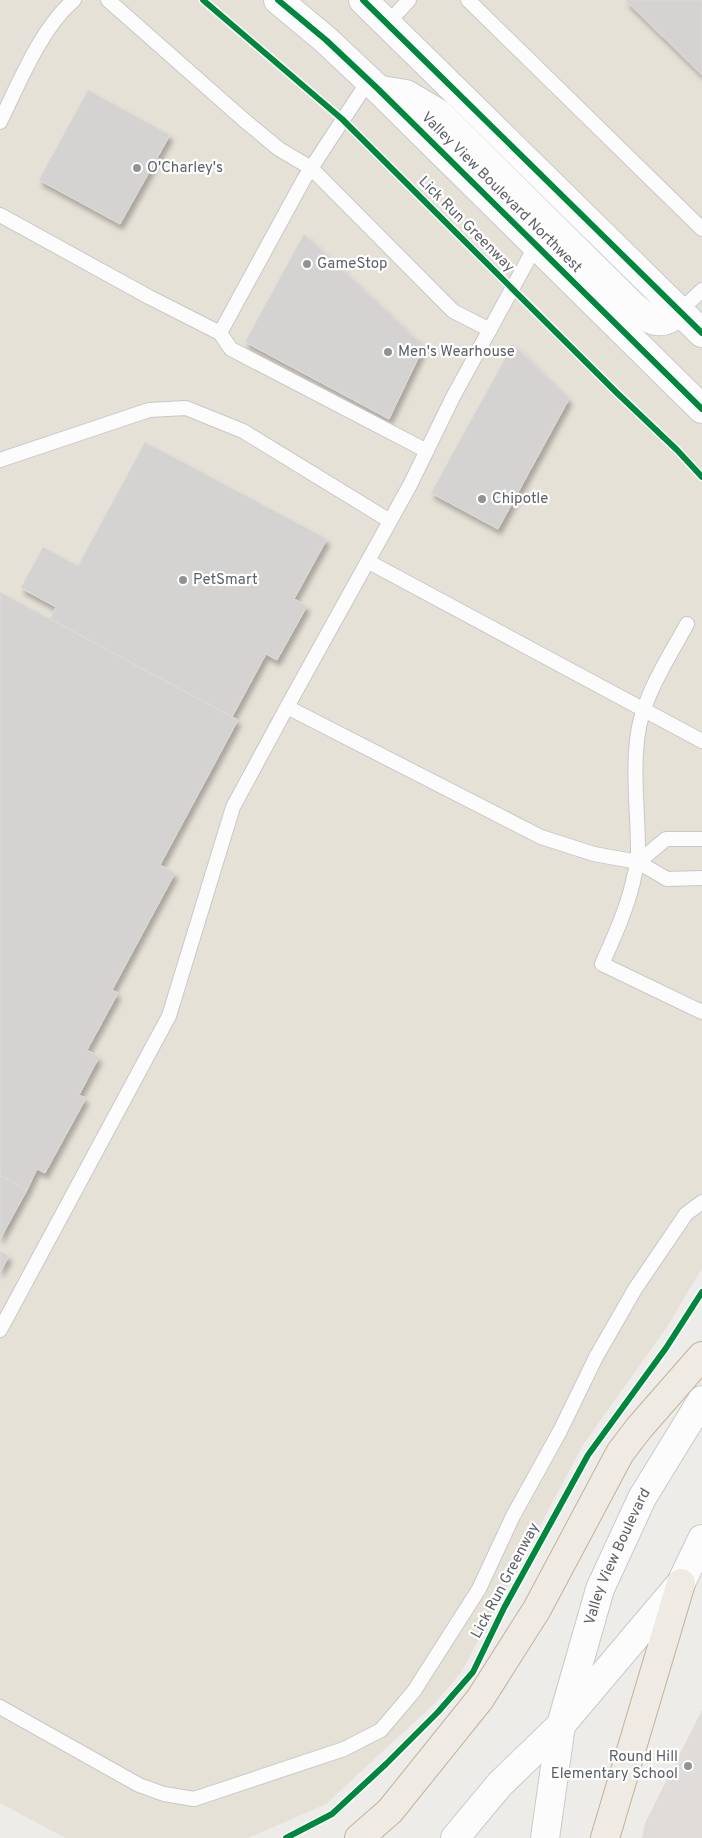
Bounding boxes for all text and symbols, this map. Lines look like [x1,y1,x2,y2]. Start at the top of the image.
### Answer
street label: Valley View Boulevard Northwest [417,109,585,277]
place label: O'Charley's [147,159,223,178]
marker: O'Charley's [131,162,143,174]
street label: Lick Run Greenway [414,173,518,277]
place label: GameStop [317,255,388,274]
marker: GameStop [301,258,313,270]
place label: Men's Wearhouse [398,343,515,362]
marker: Men's Wearhouse [382,346,394,358]
place label: Chipotle [492,490,548,509]
marker: Chipotle [476,493,488,505]
place label: PetSmart [193,571,258,590]
marker: PetSmart [177,574,189,586]
street label: Valley View Boulevard [581,1485,655,1627]
street label: Lick Run Greenway [467,1520,545,1642]
place label: Round Hill Elementary School [551,1748,678,1784]
marker: Round Hill Elementary School [682,1760,694,1772]

